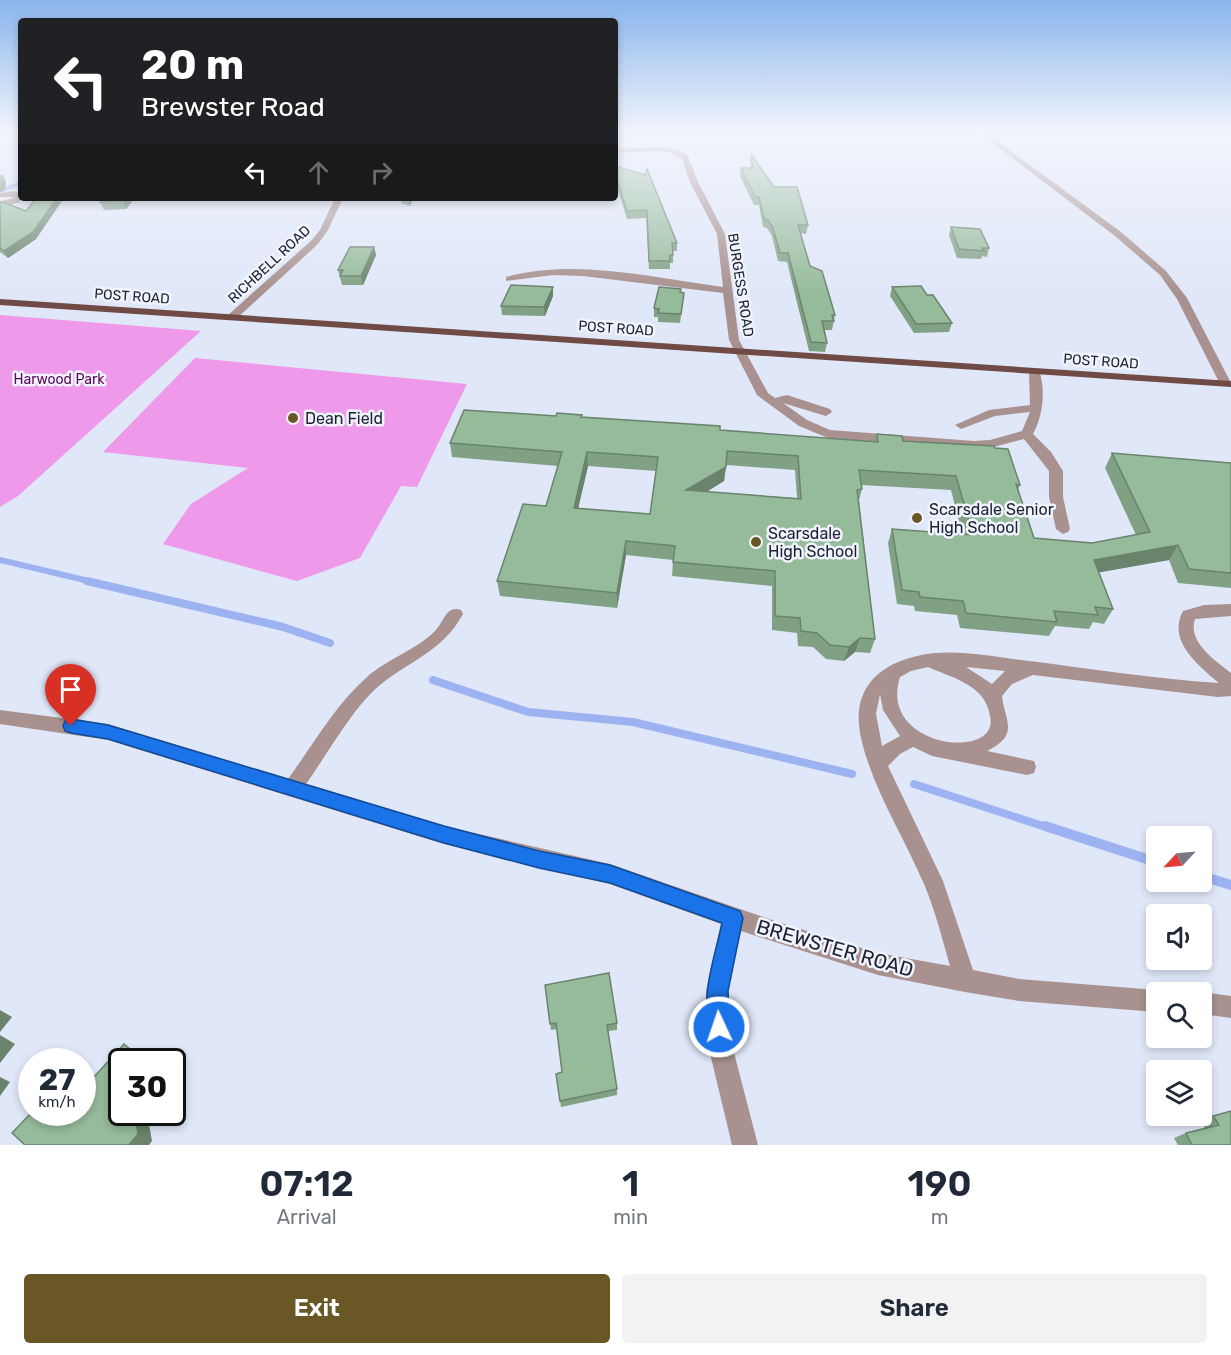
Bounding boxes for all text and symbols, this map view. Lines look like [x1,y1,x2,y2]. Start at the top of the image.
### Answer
text: 20 m [141,40,244,90]
icon: left [42,42,120,120]
text: Brewster Road [141,91,325,123]
icon: left [239,156,272,189]
icon: ahead [302,156,335,189]
icon: right [365,156,398,189]
street label: RICHBELL ROAD [225,222,314,307]
street label: BURGESS ROAD [724,232,757,338]
street label: POST ROAD [94,285,170,308]
street label: POST ROAD [578,317,654,340]
street label: POST ROAD [1063,350,1139,373]
park label: Harwood Park [13,371,105,388]
place label: Dean Field [305,409,383,428]
marker: Dean Field [286,411,300,425]
place label: Scarsdale Senior High School [929,500,1054,537]
marker: Scarsdale Senior High School [910,511,924,525]
place label: Scarsdale High School [768,524,857,561]
marker: Scarsdale High School [749,535,763,549]
pin [45,664,96,726]
icon: arrive [54,673,87,706]
north arrow [1146,826,1212,892]
map controls [1146,826,1212,1126]
button: sound [1146,904,1212,970]
street label: BREWSTER ROAD [754,914,916,982]
button: search [1146,982,1212,1048]
position arrow [687,995,751,1059]
speed limit sign: 30 [108,1048,186,1126]
button: layers [1146,1060,1212,1126]
text: 27 [39,1062,75,1098]
text: km/h [38,1093,76,1111]
text: 07:12 [259,1162,354,1205]
text: 1 [622,1162,639,1205]
text: 190 [908,1162,972,1205]
text: Arrival [277,1205,337,1229]
text: min [613,1205,648,1229]
text: m [931,1205,948,1229]
button: Exit [24,1274,610,1343]
button: Share [622,1274,1207,1343]

